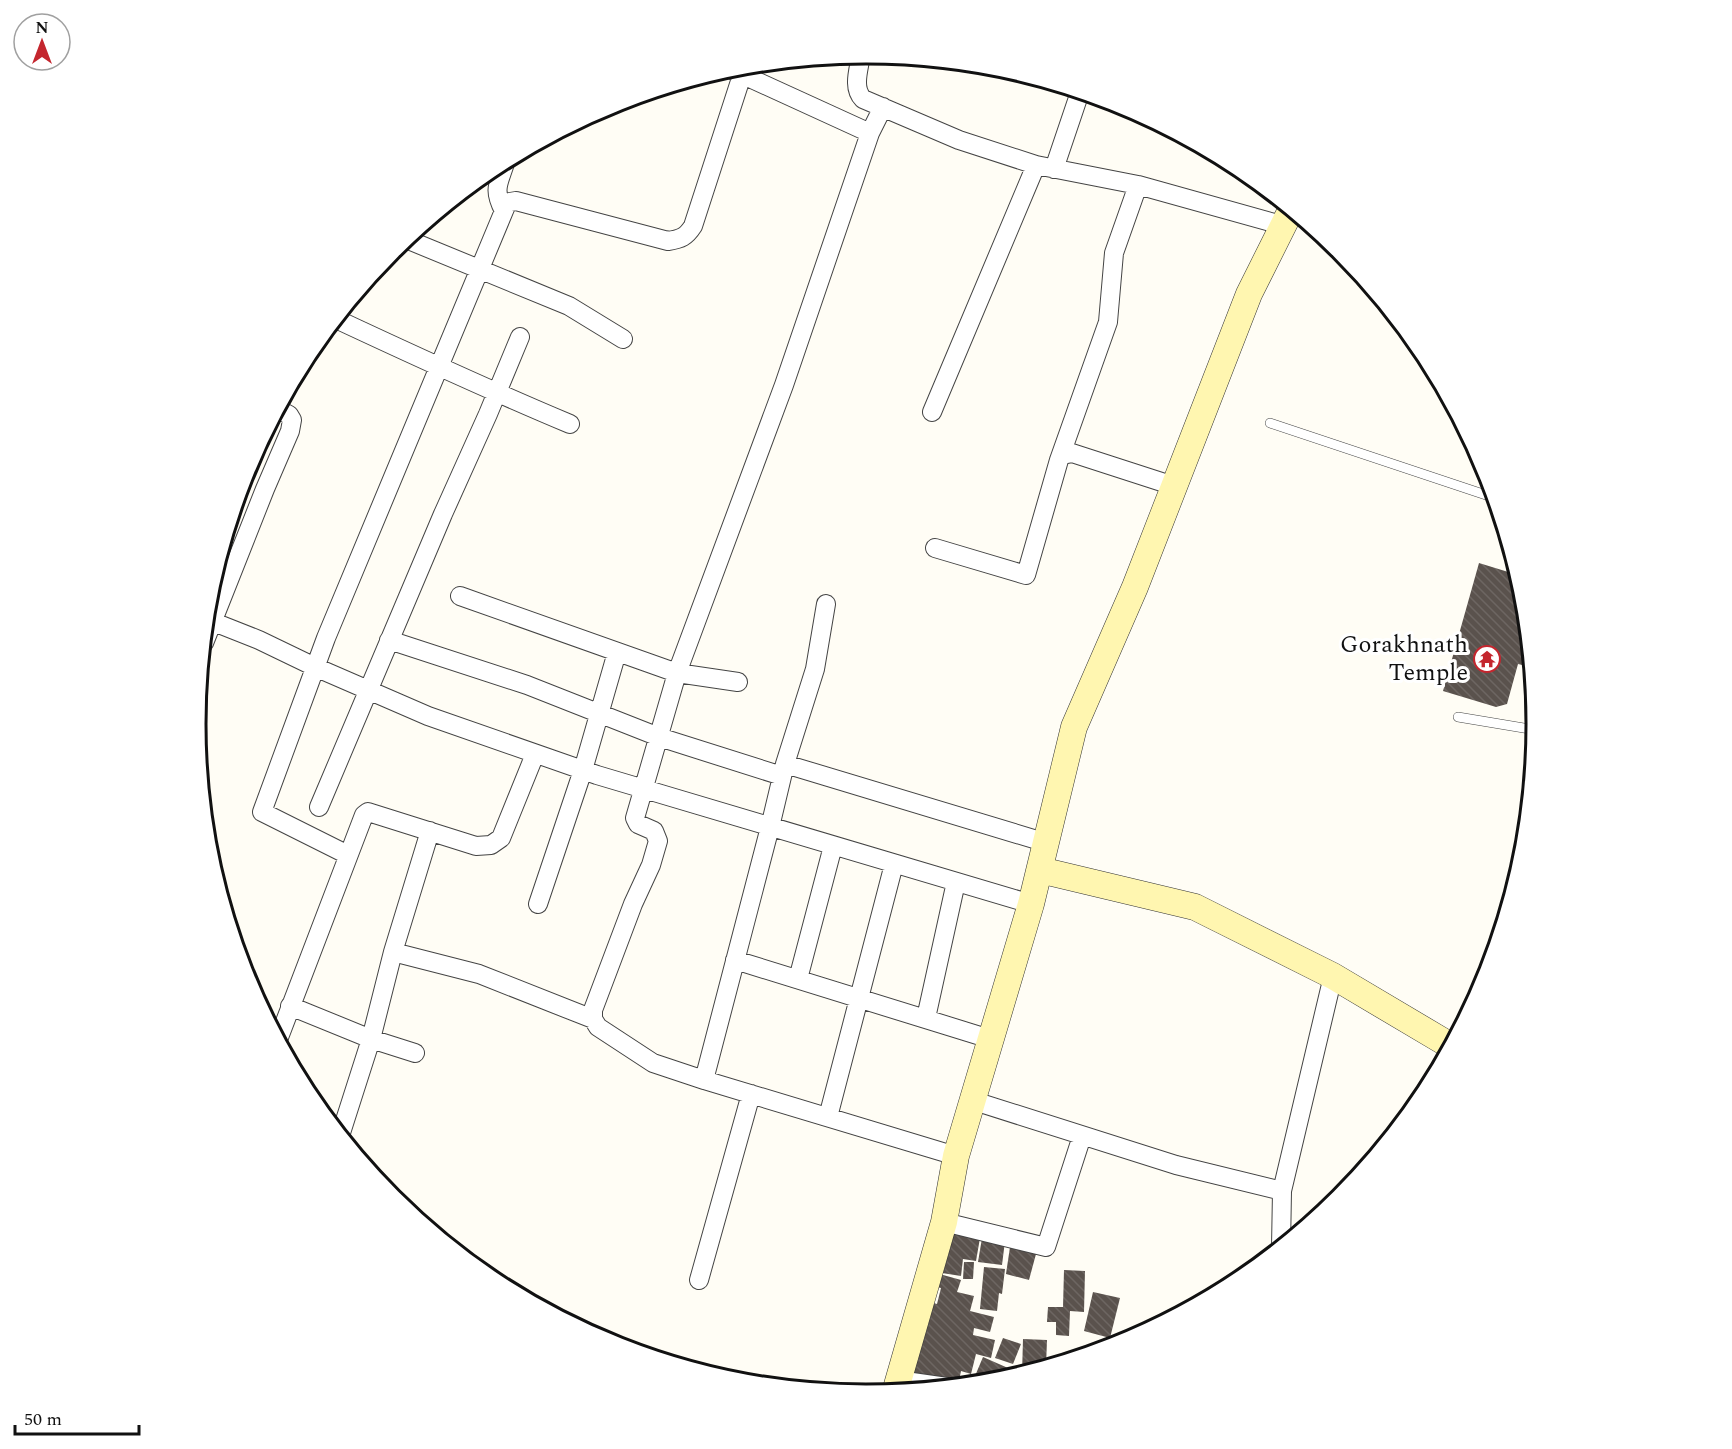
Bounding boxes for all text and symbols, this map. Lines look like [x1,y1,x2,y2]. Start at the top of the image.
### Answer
north arrow [12,12,72,72]
text: N [35,16,49,40]
place label: Gorakhnath Temple [1340,627,1468,691]
temple icon: Gorakhnath Temple [1472,644,1502,674]
scale bar [15,1398,140,1436]
text: 50 m [24,1406,62,1433]

